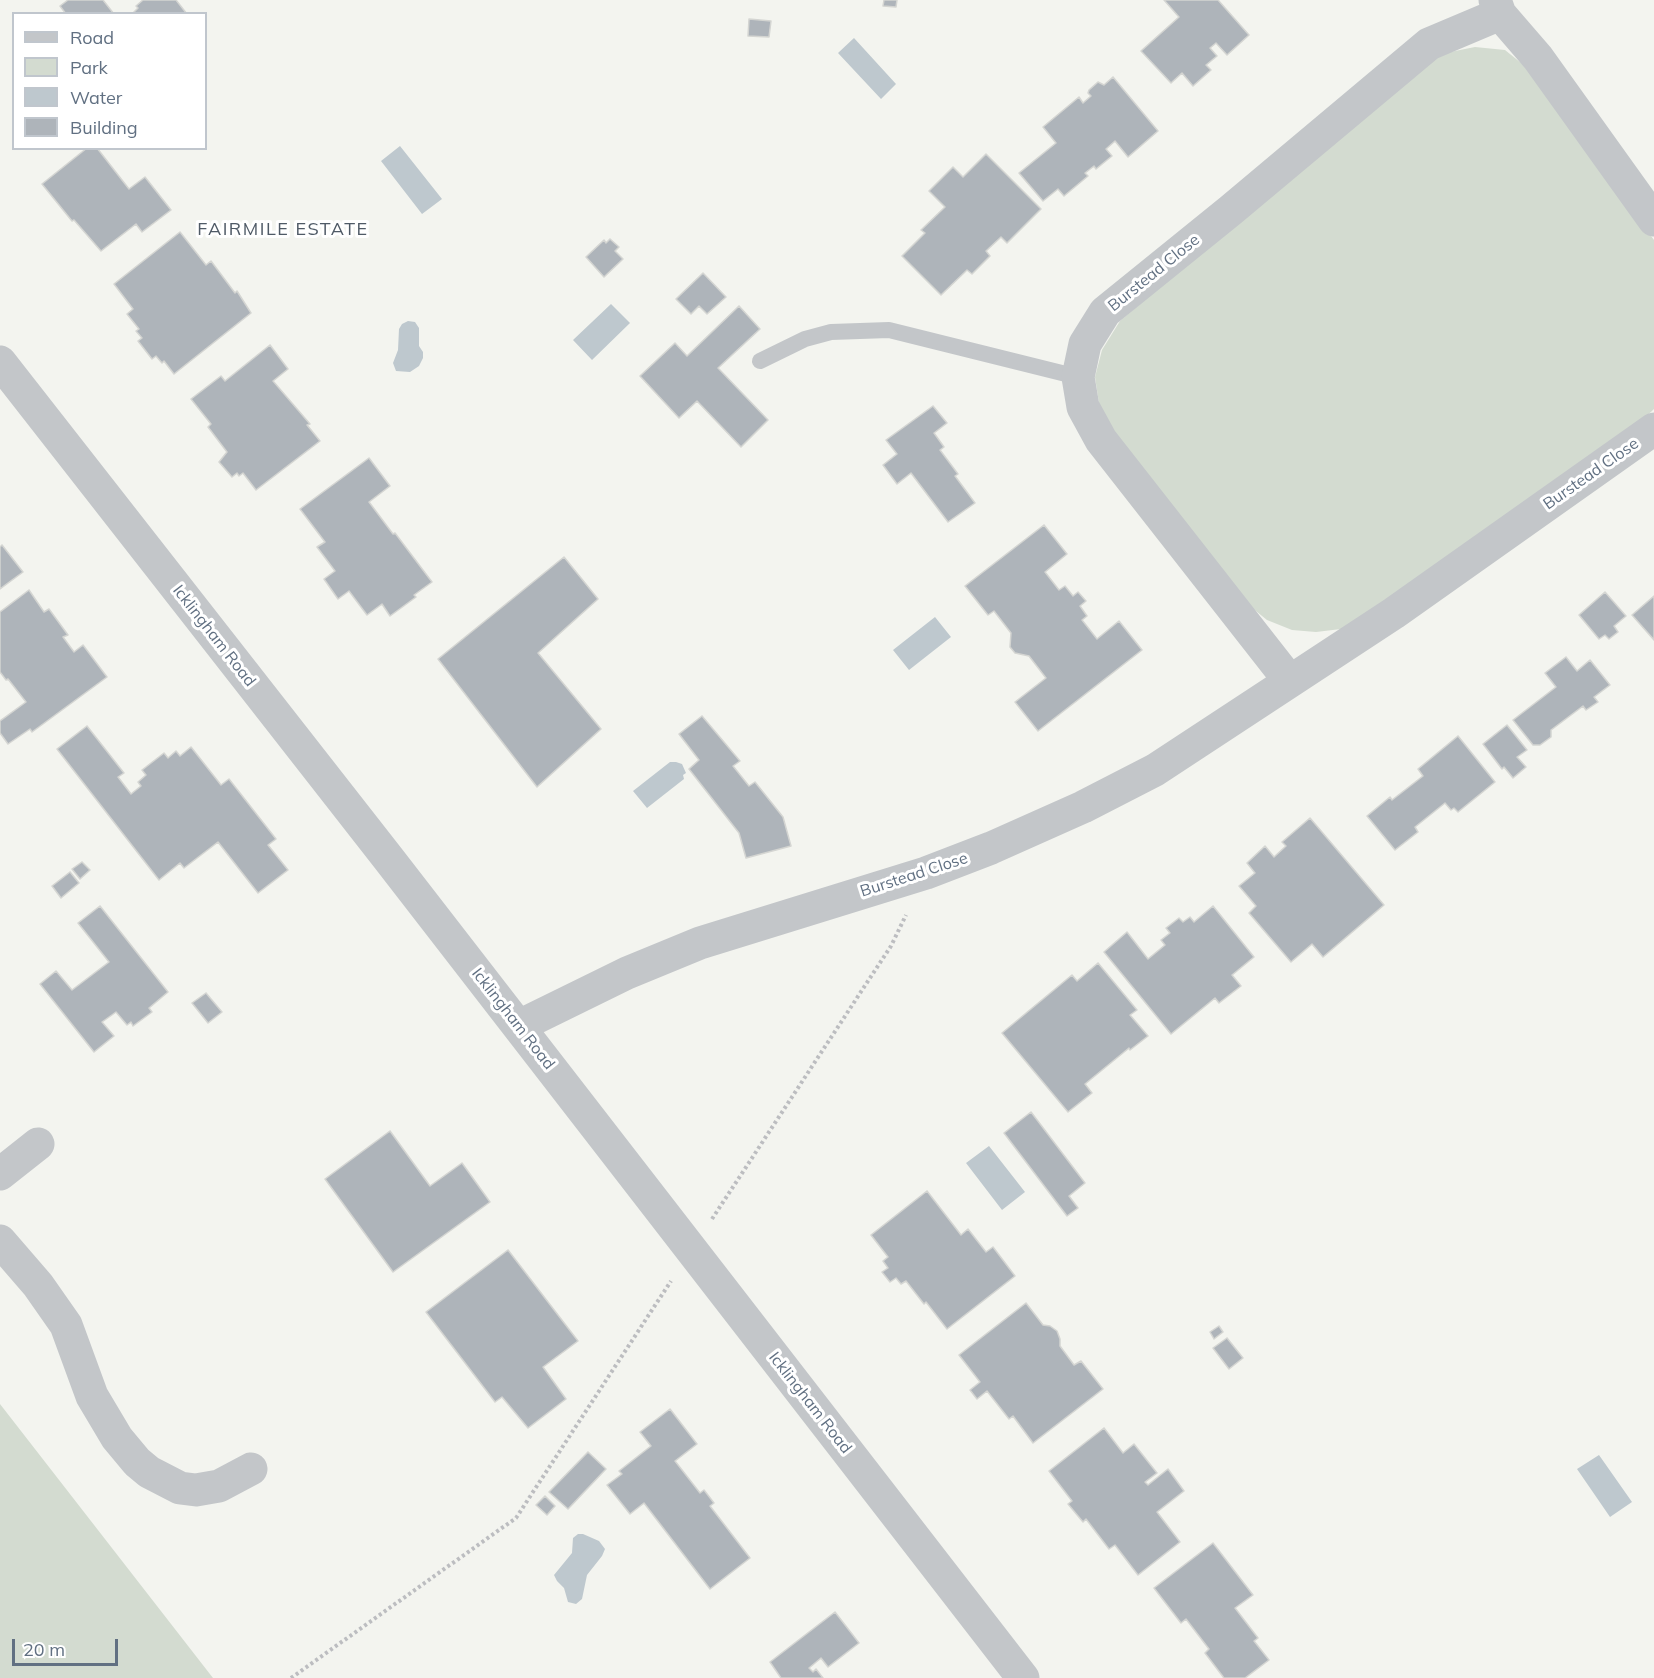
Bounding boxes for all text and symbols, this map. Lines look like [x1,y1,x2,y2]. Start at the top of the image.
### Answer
legend [12,12,207,150]
text: Road [70,26,114,49]
text: Park [70,56,108,79]
text: Water [70,86,122,109]
text: Building [70,116,138,139]
district label: FAIRMILE ESTATE [197,219,369,241]
street label: Burstead Close [1105,230,1203,316]
street label: Burstead Close [1540,434,1642,514]
street label: Icklingham Road [168,581,260,691]
street label: Burstead Close [858,849,970,901]
street label: Icklingham Road [467,964,559,1074]
street label: Icklingham Road [764,1348,856,1458]
scale bar [15,1627,122,1665]
text: 20 m [23,1638,65,1661]

